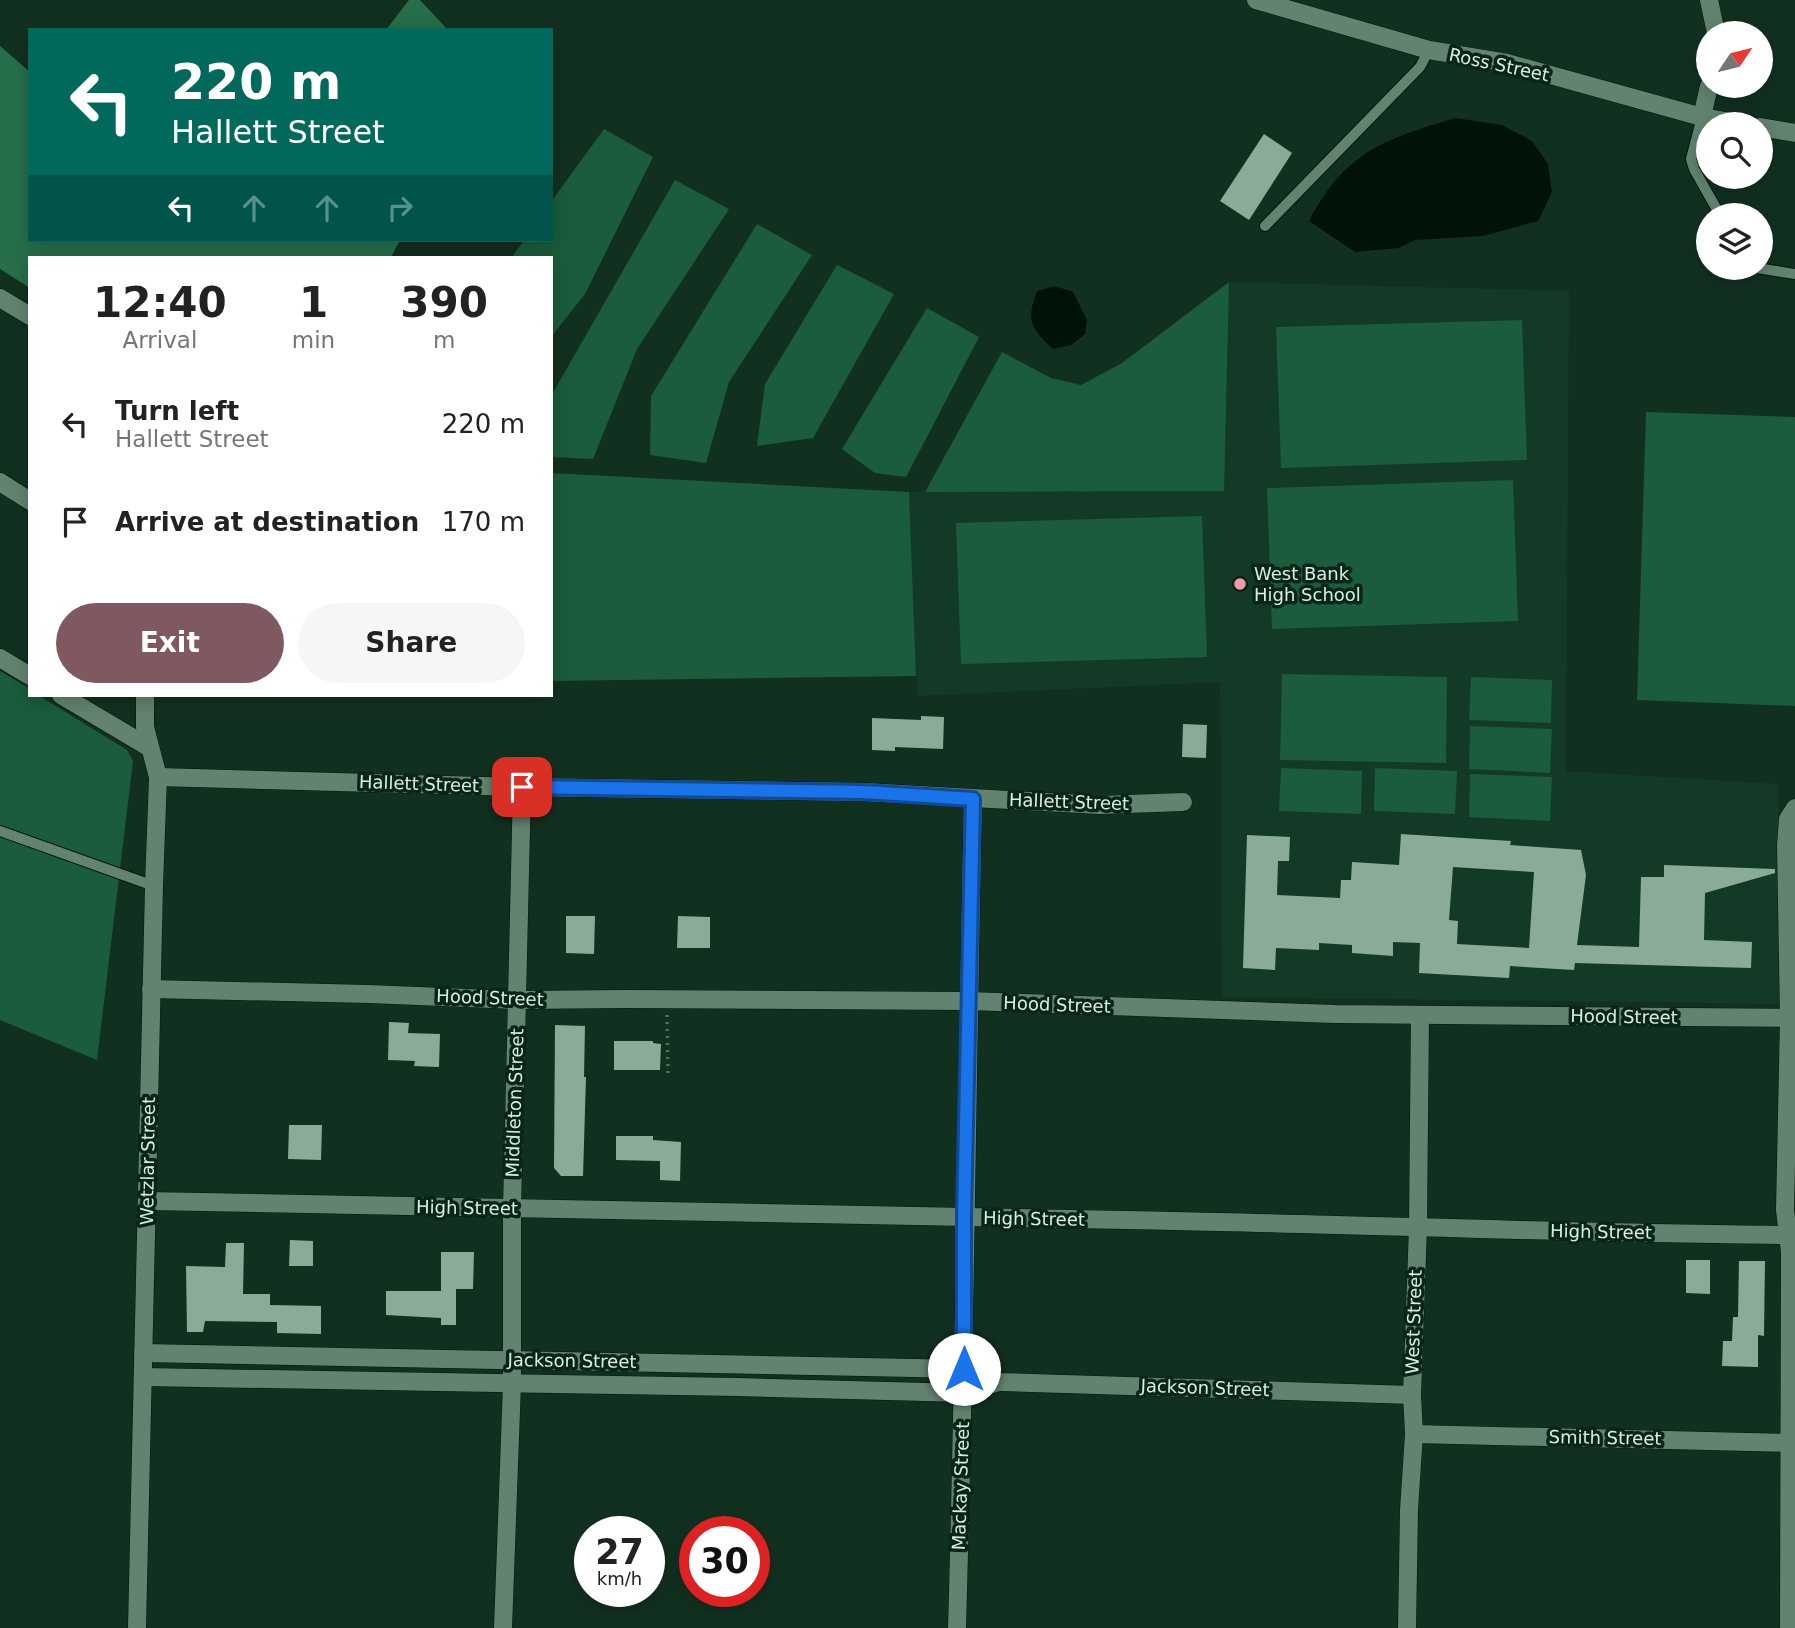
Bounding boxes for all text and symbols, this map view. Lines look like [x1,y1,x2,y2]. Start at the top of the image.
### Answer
north arrow [1696,21,1773,98]
map controls [1696,21,1773,280]
street label: Ross Street [1447,44,1551,85]
text: 220 m [171,54,341,111]
icon: left [56,56,147,147]
button: search [1696,112,1773,189]
text: Hallett Street [171,113,385,151]
icon: left [162,189,200,227]
icon: ahead [235,189,273,227]
icon: ahead [308,189,346,227]
icon: right [381,189,419,227]
button: layers [1696,203,1773,280]
text: 12:40 [93,278,227,327]
text: 1 [299,278,328,327]
text: 390 [400,278,488,327]
text: Arrival [123,327,197,353]
text: min [292,327,335,353]
text: m [433,327,455,353]
text: Turn left [115,396,239,426]
icon: left [56,405,94,443]
text: 220 m [442,409,525,439]
text: Hallett Street [115,426,269,452]
icon: arrive [56,503,94,541]
text: Arrive at destination [115,507,419,537]
text: 170 m [442,507,525,537]
place label: West Bank High School [1254,563,1361,605]
marker: West Bank High School [1232,576,1248,592]
button: Exit [56,603,284,683]
button: Share [298,603,525,683]
pin [492,757,552,817]
icon: arrive [503,768,541,806]
street label: Hallett Street [359,771,479,796]
street label: Hallett Street [1009,789,1129,814]
street label: Hood Street [436,985,544,1010]
street label: Hood Street [1003,992,1111,1017]
street label: Hood Street [1570,1005,1678,1028]
street label: Middleton Street [501,1028,528,1178]
street label: Wetzlar Street [136,1097,159,1225]
street label: High Street [416,1196,518,1219]
street label: High Street [983,1207,1085,1230]
street label: High Street [1550,1220,1652,1243]
street label: West Street [1401,1269,1426,1375]
position arrow [927,1332,1001,1406]
street label: Jackson Street [506,1349,637,1372]
street label: Jackson Street [1139,1375,1270,1400]
street label: Mackay Street [948,1421,973,1551]
street label: Smith Street [1548,1426,1662,1449]
speed limit sign: 30 [679,1516,770,1607]
text: 27 [595,1532,644,1572]
text: km/h [597,1568,642,1589]

